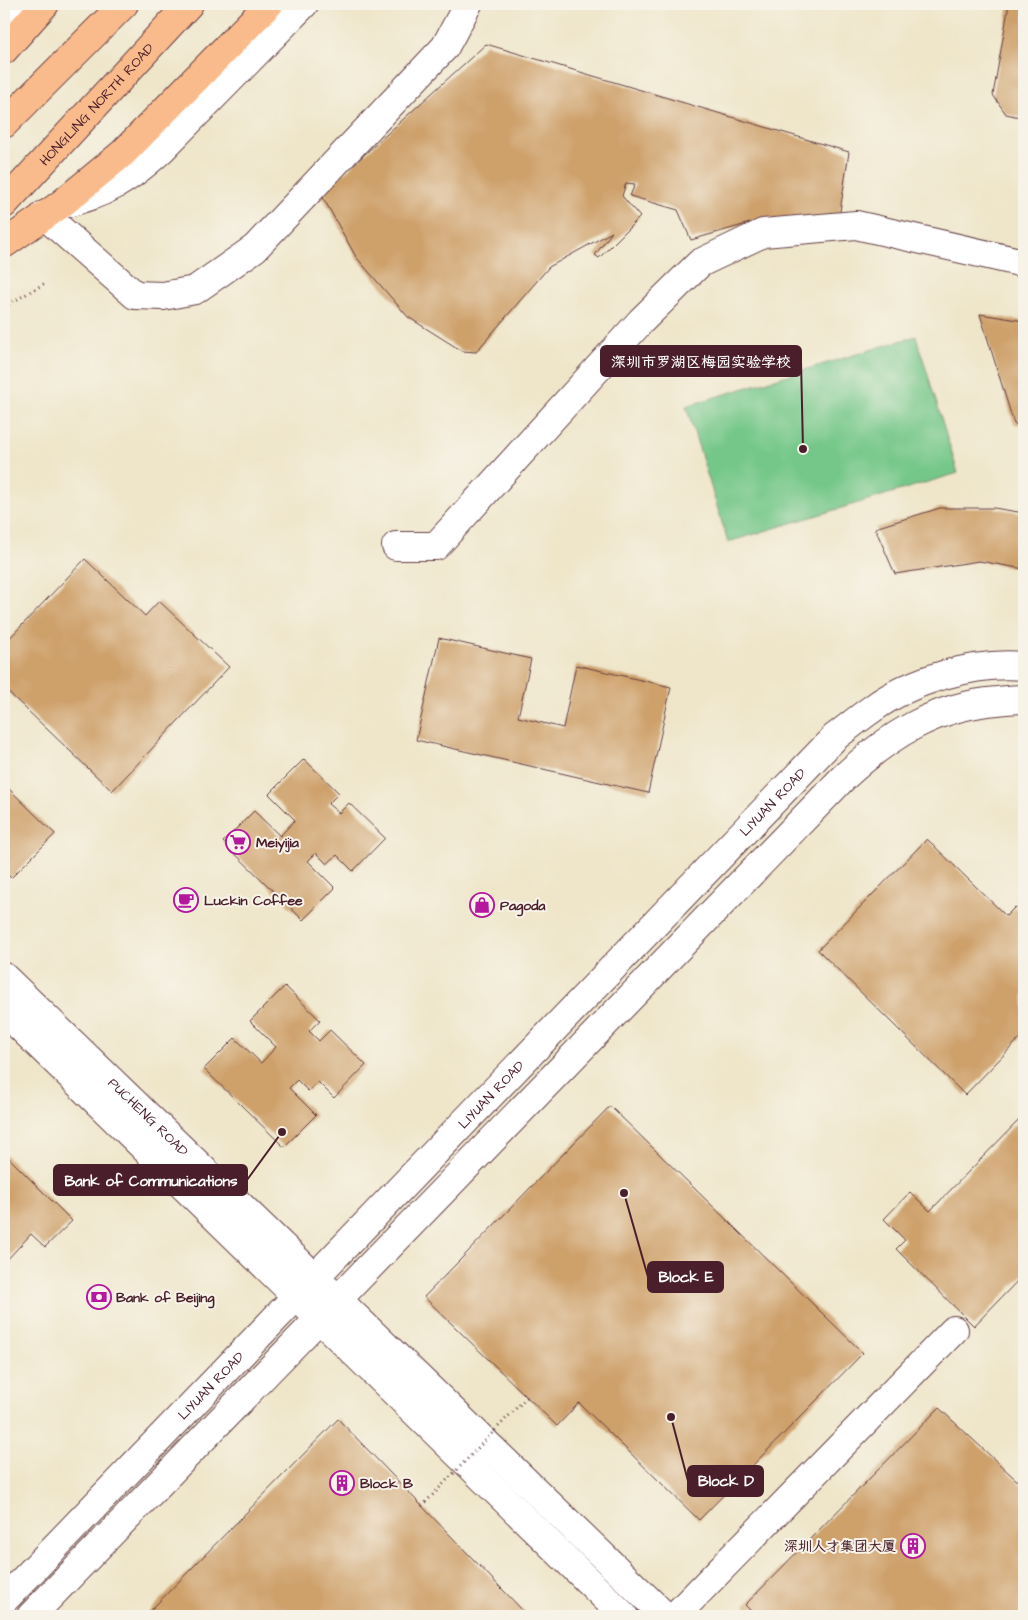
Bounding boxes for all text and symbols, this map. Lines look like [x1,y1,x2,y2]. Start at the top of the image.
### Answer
street label: HONGLING NORTH ROAD [35,39,159,171]
callout: 深圳市罗湖区梅园实验学校 [601,346,801,376]
text: 深圳市罗湖区梅园实验学校 [611,352,791,373]
street label: LIYUAN ROAD [736,764,811,841]
supermarket icon: Meiyijia [225,829,251,855]
place label: Meiyijia [256,833,300,853]
cafe icon: Luckin Coffee [173,887,199,913]
place label: Luckin Coffee [204,891,303,911]
shop icon: Pagoda [469,892,495,918]
place label: Pagoda [500,896,546,917]
street label: LIYUAN ROAD [454,1056,529,1134]
street label: PUCHENG ROAD [103,1074,193,1161]
callout: Bank of Communications [54,1165,247,1195]
text: Bank of Communications [64,1171,238,1192]
callout: Block E [648,1262,723,1292]
text: Block E [658,1267,714,1288]
bank icon: Bank of Beijing [86,1284,112,1310]
place label: Bank of Beijing [116,1288,215,1309]
street label: LIYUAN ROAD [174,1347,249,1425]
callout: Block D [688,1466,763,1496]
building icon: Block B [329,1470,355,1496]
text: Block D [698,1471,754,1492]
place label: Block B [360,1474,413,1494]
building icon: 深圳人才集团大厦 [900,1533,926,1559]
place label: 深圳人才集团大厦 [784,1537,896,1557]

